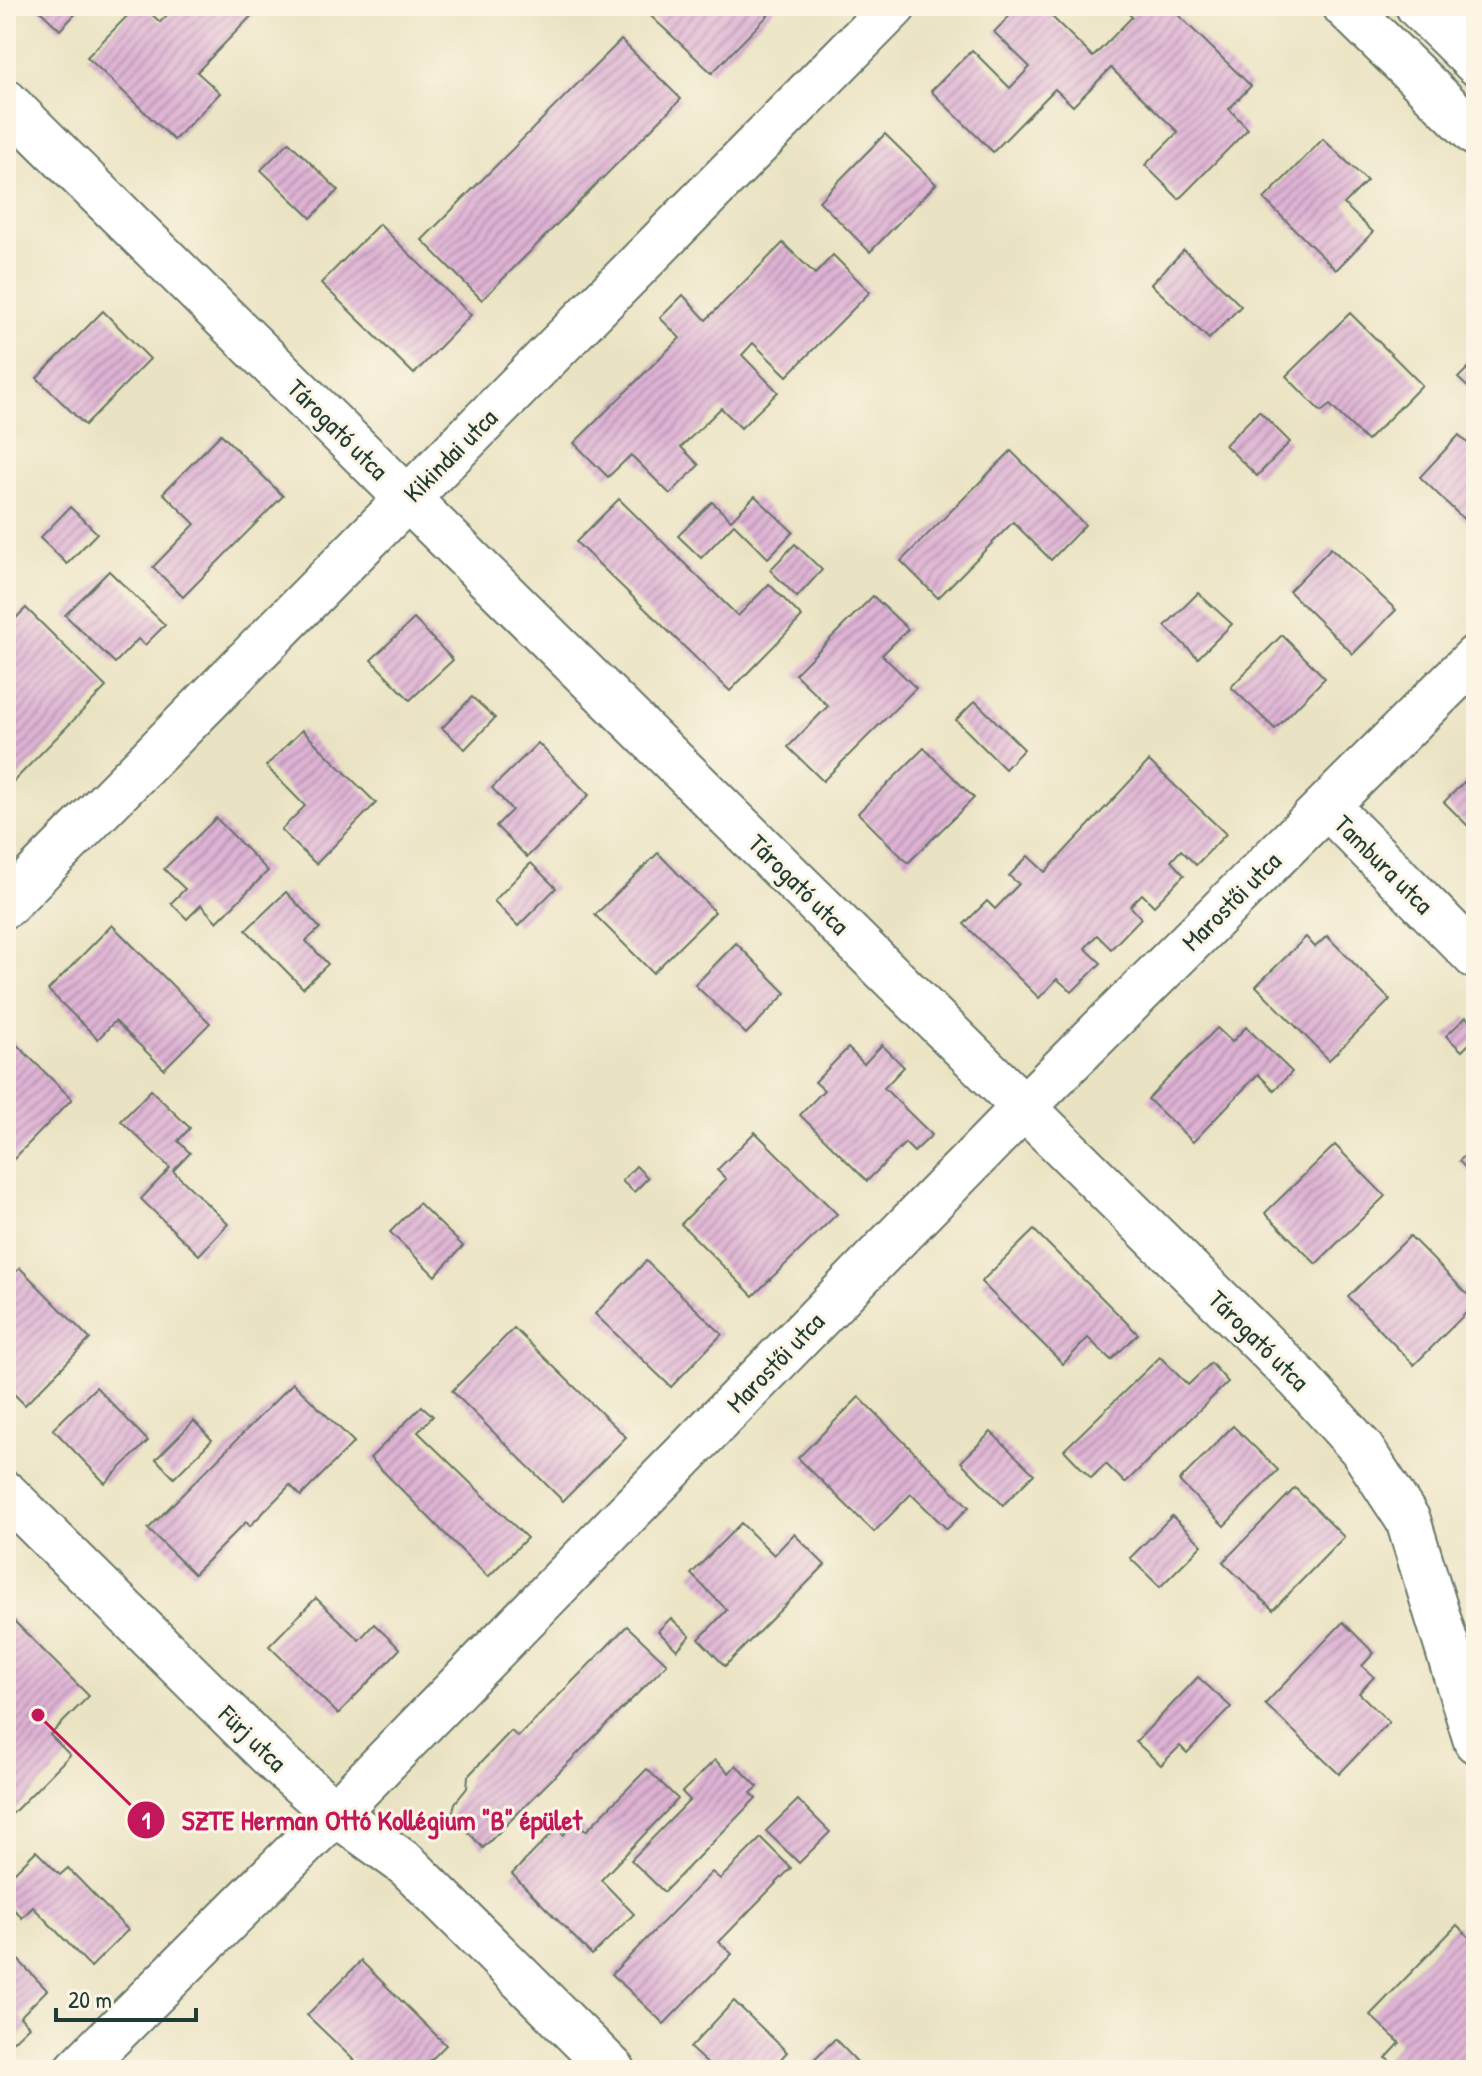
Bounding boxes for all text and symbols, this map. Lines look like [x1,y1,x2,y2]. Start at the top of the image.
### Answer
street label: Tárogató utca [280,371,396,487]
street label: Kikindai utca [395,400,505,510]
street label: Tambura utca [1327,807,1441,921]
street label: Tárogató utca [741,826,857,942]
street label: Marostői utca [1174,844,1288,958]
street label: Tárogató utca [1201,1282,1317,1398]
street label: Marostői utca [718,1304,832,1420]
street label: Fürj utca [211,1696,295,1779]
callout: SZTE Herman Ottó Kollégium "B" épület [126,1794,598,1846]
text: SZTE Herman Ottó Kollégium "B" épület [182,1801,584,1840]
text: 1 [142,1804,151,1836]
scale bar [56,1972,196,2022]
text: 20 m [68,1983,112,2015]

